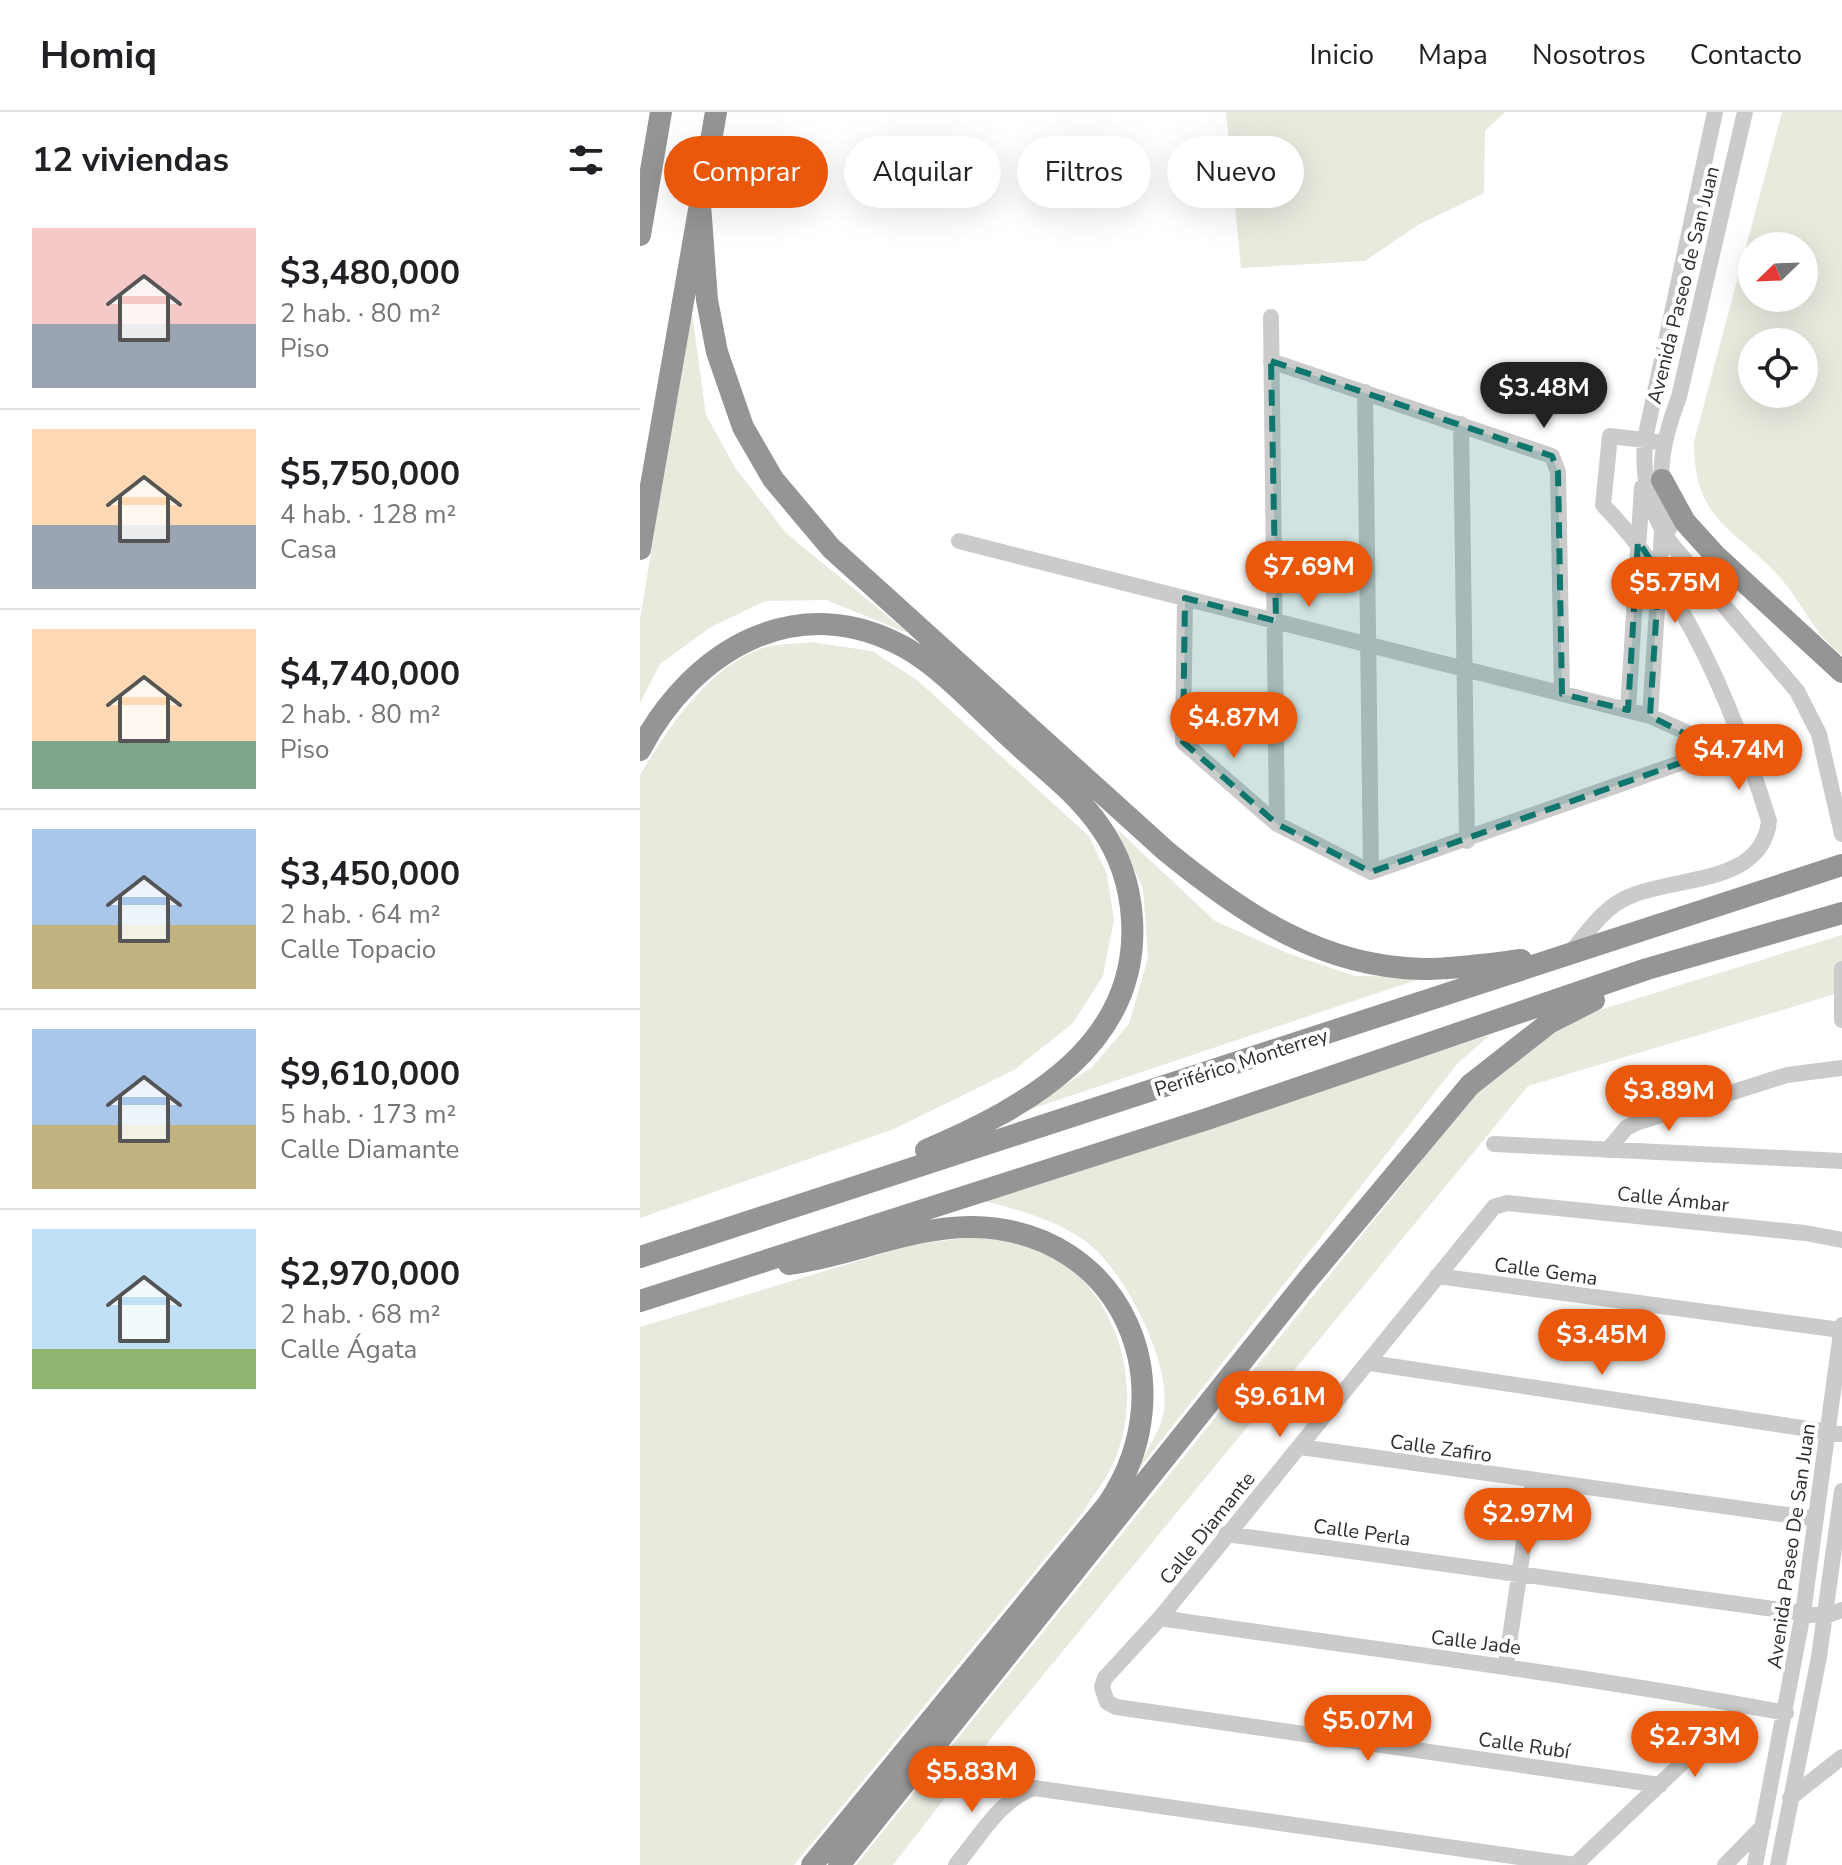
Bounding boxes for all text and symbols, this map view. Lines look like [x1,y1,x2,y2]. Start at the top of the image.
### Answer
text: Homiq [40,30,157,81]
text: Inicio [1309,36,1374,74]
text: Mapa [1418,36,1488,74]
text: Nosotros [1532,36,1646,74]
text: Contacto [1690,36,1802,74]
chip: Comprar [664,136,828,208]
chip: Alquilar [844,136,1001,208]
chip: Filtros [1017,136,1151,208]
chip: Nuevo [1167,136,1304,208]
text: 12 viviendas [32,137,229,183]
icon: filters [564,138,608,182]
street label: Avenida Paseo de San Juan [1641,163,1726,407]
north arrow [1738,232,1818,312]
map controls [1738,232,1818,408]
text: $3,480,000 [280,250,460,296]
icon: home [96,260,192,356]
text: 2 hab. · 80 m² [280,296,441,331]
button: locate [1738,328,1818,408]
text: Piso [280,331,329,366]
pin: $3.48M [1479,362,1609,430]
text: $3.48M [1498,370,1590,405]
text: $5,750,000 [280,451,460,497]
icon: home [96,461,192,557]
text: 4 hab. · 128 m² [280,497,456,532]
text: Casa [280,532,337,567]
pin: $7.69M [1244,541,1374,609]
text: $7.69M [1263,549,1355,584]
pin: $5.75M [1610,557,1740,625]
text: $5.75M [1629,565,1721,600]
text: $4,740,000 [280,651,460,697]
icon: home [96,661,192,757]
pin: $4.87M [1169,692,1299,760]
text: 2 hab. · 80 m² [280,697,441,732]
text: $4.87M [1188,700,1280,735]
pin: $4.74M [1674,724,1804,792]
text: Piso [280,732,329,767]
text: $4.74M [1693,732,1785,767]
text: $3,450,000 [280,851,460,897]
icon: home [96,861,192,957]
text: 2 hab. · 64 m² [280,897,441,932]
text: Calle Topacio [280,932,436,967]
street label: Periférico Monterrey [1151,1021,1332,1103]
text: $9,610,000 [280,1051,460,1097]
icon: home [96,1061,192,1157]
pin: $3.89M [1604,1065,1734,1133]
text: $3.89M [1623,1073,1715,1108]
text: 5 hab. · 173 m² [280,1097,456,1132]
text: Calle Diamante [280,1132,459,1167]
street label: Calle Ámbar [1616,1180,1730,1219]
text: $2,970,000 [280,1251,460,1297]
street label: Calle Gema [1492,1251,1599,1292]
icon: home [96,1261,192,1357]
text: 2 hab. · 68 m² [280,1297,441,1332]
pin: $3.45M [1537,1309,1667,1377]
text: $3.45M [1556,1317,1648,1352]
text: Calle Ágata [280,1332,417,1367]
pin: $9.61M [1215,1371,1345,1439]
text: $9.61M [1234,1379,1326,1414]
street label: Avenida Paseo De San Juan [1761,1422,1822,1670]
street label: Calle Zafiro [1388,1428,1494,1469]
street label: Calle Diamante [1153,1466,1261,1590]
pin: $2.97M [1463,1488,1593,1556]
text: $2.97M [1482,1496,1574,1531]
street label: Calle Perla [1312,1512,1412,1553]
street label: Calle Jade [1429,1624,1523,1661]
pin: $5.07M [1303,1695,1433,1763]
text: $5.07M [1322,1703,1414,1738]
pin: $2.73M [1630,1711,1760,1779]
text: $2.73M [1649,1719,1741,1754]
street label: Calle Rubí [1476,1726,1573,1765]
pin: $5.83M [907,1746,1037,1814]
text: $5.83M [926,1754,1018,1789]

